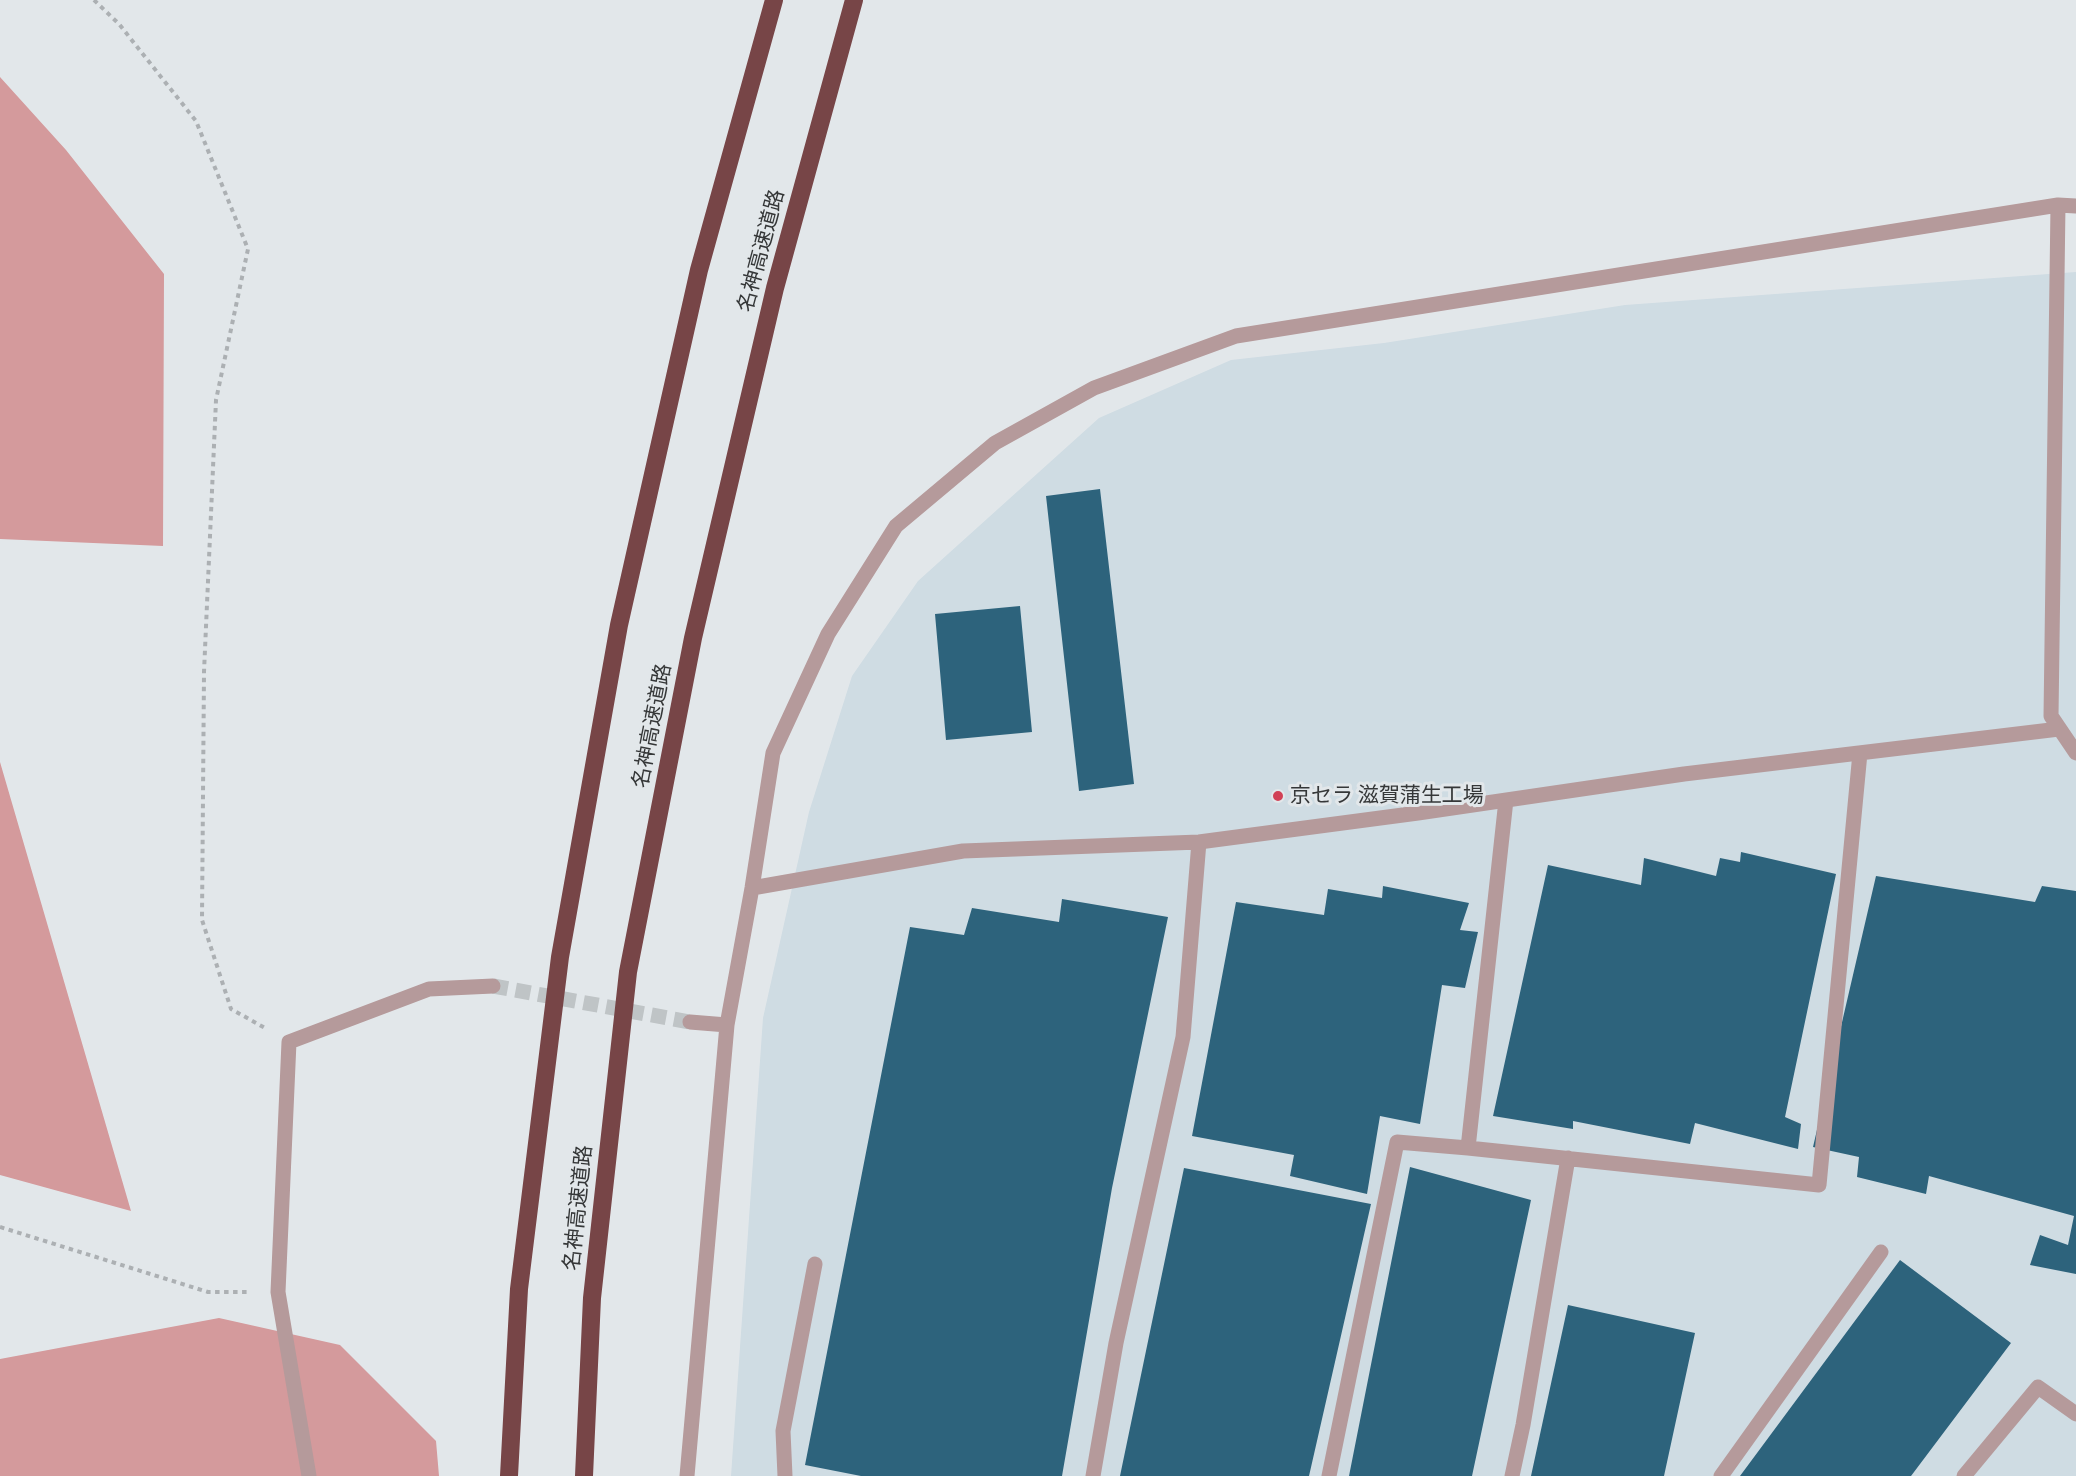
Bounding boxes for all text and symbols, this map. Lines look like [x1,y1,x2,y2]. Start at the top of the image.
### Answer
street label: 名神高速道路 [734,187,790,315]
street label: 名神高速道路 [629,662,677,790]
place label: 京セラ 滋賀蒲生工場 [1290,783,1484,809]
marker: 京セラ 滋賀蒲生工場 [1271,789,1285,803]
street label: 名神高速道路 [560,1144,598,1272]

